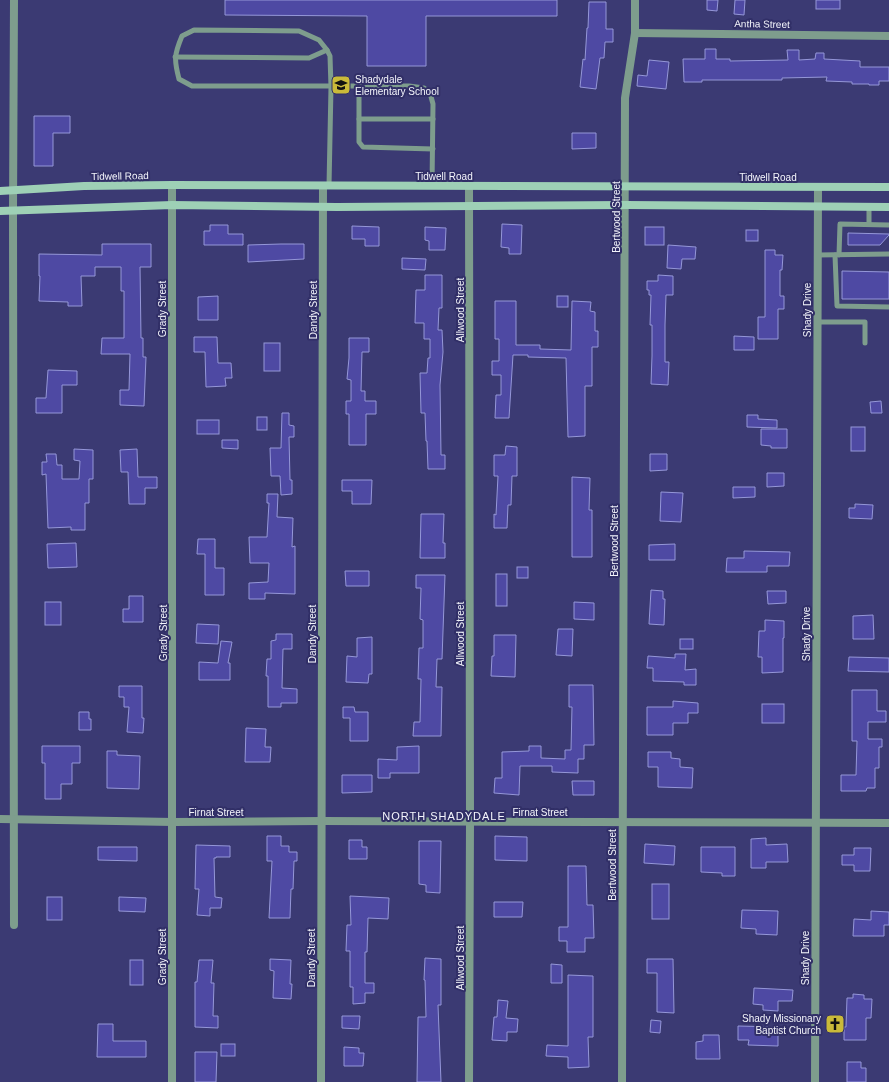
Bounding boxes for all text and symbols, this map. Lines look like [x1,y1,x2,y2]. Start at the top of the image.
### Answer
street label: Antha Street [734,18,790,30]
school or university icon: Shadydale Elementary School [330,74,352,96]
place label: Shadydale Elementary School [355,74,439,97]
street label: Tidwell Road [91,170,149,182]
street label: Tidwell Road [415,171,473,182]
street label: Tidwell Road [739,172,797,183]
street label: Bertwood Street [611,181,622,253]
street label: Allwood Street [455,278,466,342]
street label: Grady Street [157,280,168,337]
street label: Dandy Street [308,281,319,339]
street label: Shady Drive [802,282,813,337]
street label: Bertwood Street [609,505,620,577]
street label: Allwood Street [455,602,466,666]
street label: Grady Street [158,604,169,661]
street label: Dandy Street [307,605,318,663]
street label: Shady Drive [801,606,812,661]
street label: Firnat Street [188,807,244,818]
street label: Firnat Street [512,807,568,818]
district label: NORTH SHADYDALE [382,810,506,822]
street label: Bertwood Street [607,829,618,901]
street label: Allwood Street [455,926,466,990]
street label: Grady Street [157,928,168,985]
street label: Dandy Street [306,929,317,987]
street label: Shady Drive [800,930,811,985]
place label: Shady Missionary Baptist Church [742,1013,821,1036]
church icon: Shady Missionary Baptist Church [824,1013,846,1035]

